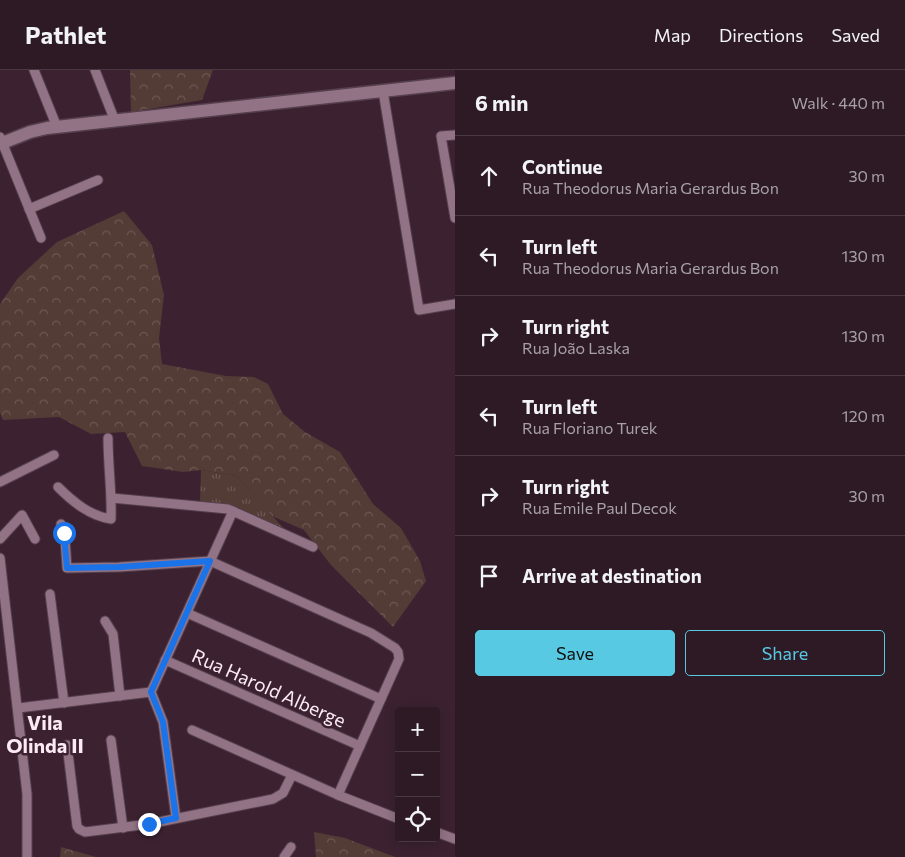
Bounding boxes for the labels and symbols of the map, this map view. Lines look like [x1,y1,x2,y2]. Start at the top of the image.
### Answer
route start [53,522,76,545]
street label: Rua Harold Alberge [189,643,350,732]
district label: Vila Olinda II [6,710,84,757]
route end [138,813,161,836]

